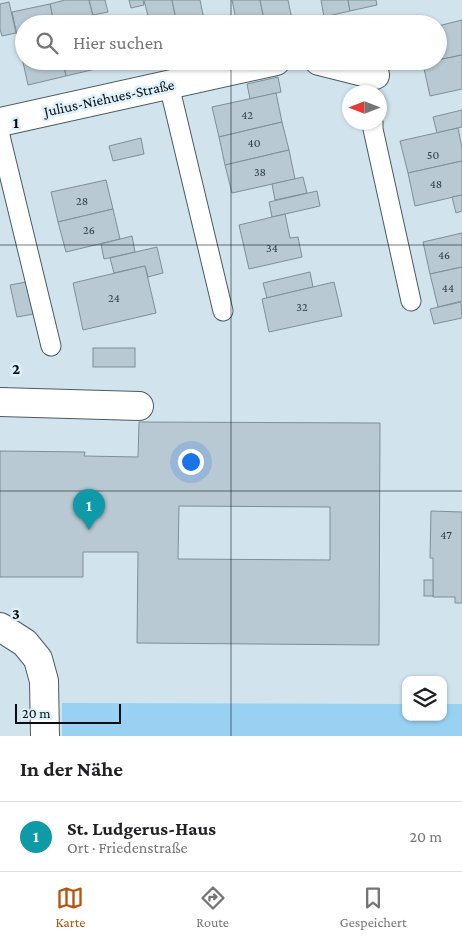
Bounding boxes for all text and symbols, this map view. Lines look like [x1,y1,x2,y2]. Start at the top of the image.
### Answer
search box [15,15,447,70]
icon: search [33,29,61,57]
text: Hier suchen [73,32,163,53]
street label: Julius-Niehues-Straße [40,76,176,121]
north arrow [342,85,387,130]
house number: 42 [241,108,253,122]
text: 1 [13,114,19,131]
house number: 40 [248,136,261,150]
house number: 50 [427,148,439,162]
house number: 38 [254,165,266,179]
house number: 48 [430,177,442,191]
house number: 28 [76,194,88,208]
house number: 26 [83,223,95,237]
house number: 34 [266,241,278,255]
house number: 46 [438,248,450,262]
house number: 44 [442,281,454,295]
house number: 24 [108,291,120,305]
house number: 32 [296,300,308,314]
text: 2 [12,360,20,377]
your location [178,449,204,475]
pin: 1 [73,489,105,530]
house number: 47 [440,528,452,542]
text: 3 [12,605,20,622]
map controls [402,676,447,721]
button: layers [402,676,447,721]
scale bar [15,701,121,724]
text: 20 m [22,705,50,721]
text: In der Nähe [20,757,123,781]
text: St. Ludgerus-Haus [67,818,216,839]
text: 1 [33,828,39,845]
text: 20 m [409,828,442,845]
text: Ort · Friedenstraße [67,839,188,856]
tab: Karte [55,884,85,930]
tab: Route [196,884,229,930]
tab: Gespeichert [340,884,407,930]

